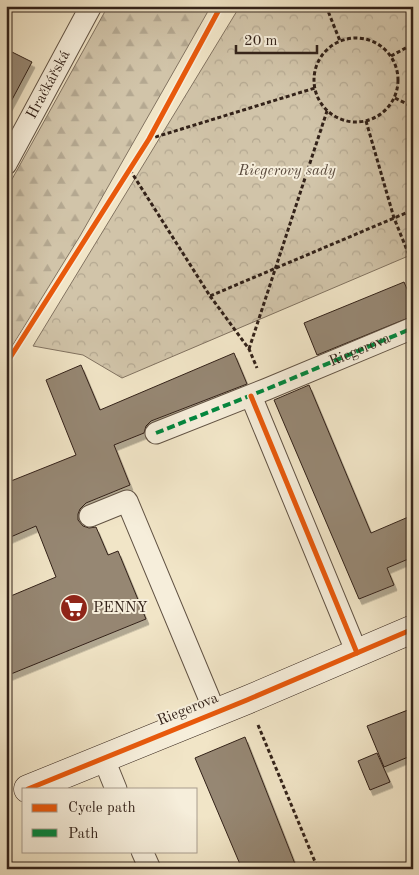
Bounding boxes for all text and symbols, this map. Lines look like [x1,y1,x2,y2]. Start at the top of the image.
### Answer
scale bar [236,22,318,54]
text: 20 m [244,34,278,49]
street label: Hračkářská [24,48,73,121]
park label: Riegerovy sady [237,164,336,179]
street label: Riegerova [327,331,393,370]
supermarket icon: PENNY [59,593,89,623]
place label: PENNY [93,601,148,616]
street label: Riegerova [155,691,221,729]
legend [22,788,198,852]
text: Cycle path [68,801,136,816]
text: Path [68,827,98,842]

